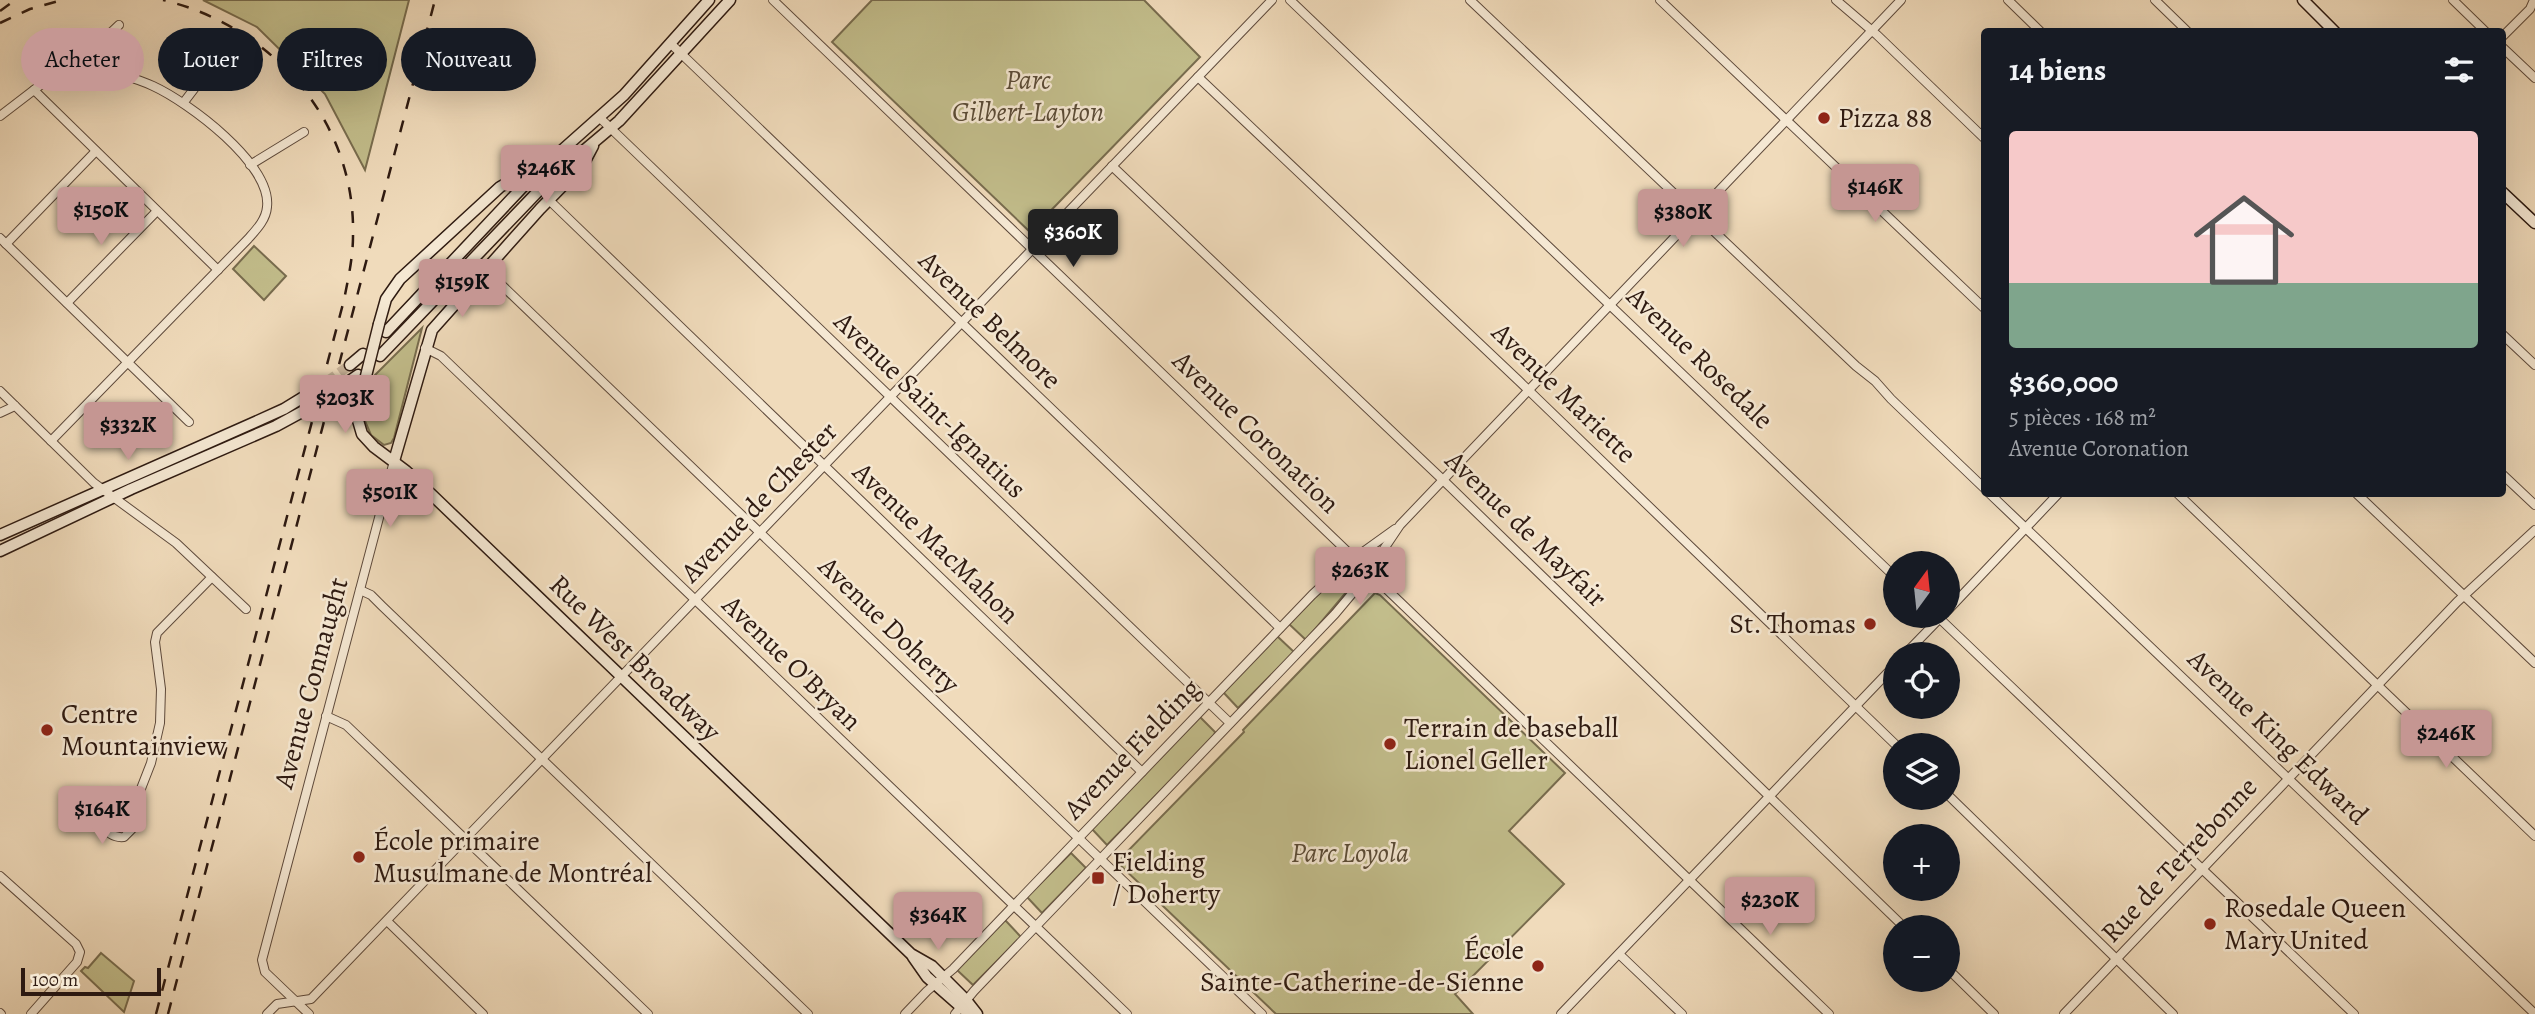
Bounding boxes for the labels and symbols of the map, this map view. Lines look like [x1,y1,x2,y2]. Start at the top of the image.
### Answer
park label: Parc Gilbert-Layton [952,61,1104,131]
place label: Pizza 88 [1838,99,1933,137]
marker: Pizza 88 [1816,110,1832,126]
pin: $246K [497,146,595,205]
pin: $146K [1826,164,1924,224]
pin: $150K [52,188,150,247]
pin: $380K [1634,190,1732,249]
pin: $360K [1024,210,1122,269]
street label: Avenue Belmore [910,241,1070,398]
pin: $159K [413,260,511,319]
street label: Avenue Rosedale [1618,278,1782,438]
street label: Avenue Saint-Ignatius [825,302,1035,507]
street label: Avenue Mariette [1483,313,1645,472]
street label: Avenue Coronation [1163,342,1348,522]
pin: $203K [296,376,394,435]
pin: $332K [79,402,177,462]
street label: Avenue de Chester [671,413,846,592]
street label: Avenue de Mayfair [1436,441,1615,616]
street label: Avenue MacMahon [844,453,1028,632]
pin: $501K [341,470,439,529]
street label: Avenue Doherty [809,547,968,702]
pin: $263K [1311,548,1409,607]
north arrow [1883,551,1960,628]
street label: Rue West Broadway [541,566,730,750]
street label: Avenue Connaught [264,573,357,794]
street label: Avenue O'Bryan [713,586,870,739]
place label: St. Thomas [1729,605,1856,643]
marker: St. Thomas [1862,616,1878,632]
street label: Avenue King Edward [2178,640,2378,834]
street label: Avenue Fielding [1054,670,1209,828]
place label: Centre Mountainview [61,695,226,765]
place label: Terrain de baseball Lionel Geller [1404,709,1618,779]
pin: $246K [2397,710,2495,770]
marker: Centre Mountainview [39,722,55,738]
marker: Terrain de baseball Lionel Geller [1382,736,1398,752]
street label: Rue de Terrebonne [2092,769,2266,951]
pin: $164K [53,786,151,846]
place label: École primaire Musulmane de Montréal [373,822,652,892]
park label: Parc Loyola [1291,834,1409,872]
place label: Fielding / Doherty [1112,843,1221,913]
marker: École primaire Musulmane de Montréal [351,849,367,865]
marker: Fielding / Doherty [1090,870,1106,886]
pin: $230K [1721,878,1819,937]
place label: Rosedale Queen Mary United [2224,889,2406,959]
pin: $364K [889,892,987,952]
marker: Rosedale Queen Mary United [2202,916,2218,932]
place label: École Sainte-Catherine-de-Sienne [1200,931,1524,1001]
marker: École Sainte-Catherine-de-Sienne [1530,958,1546,974]
scale bar [21,965,161,997]

